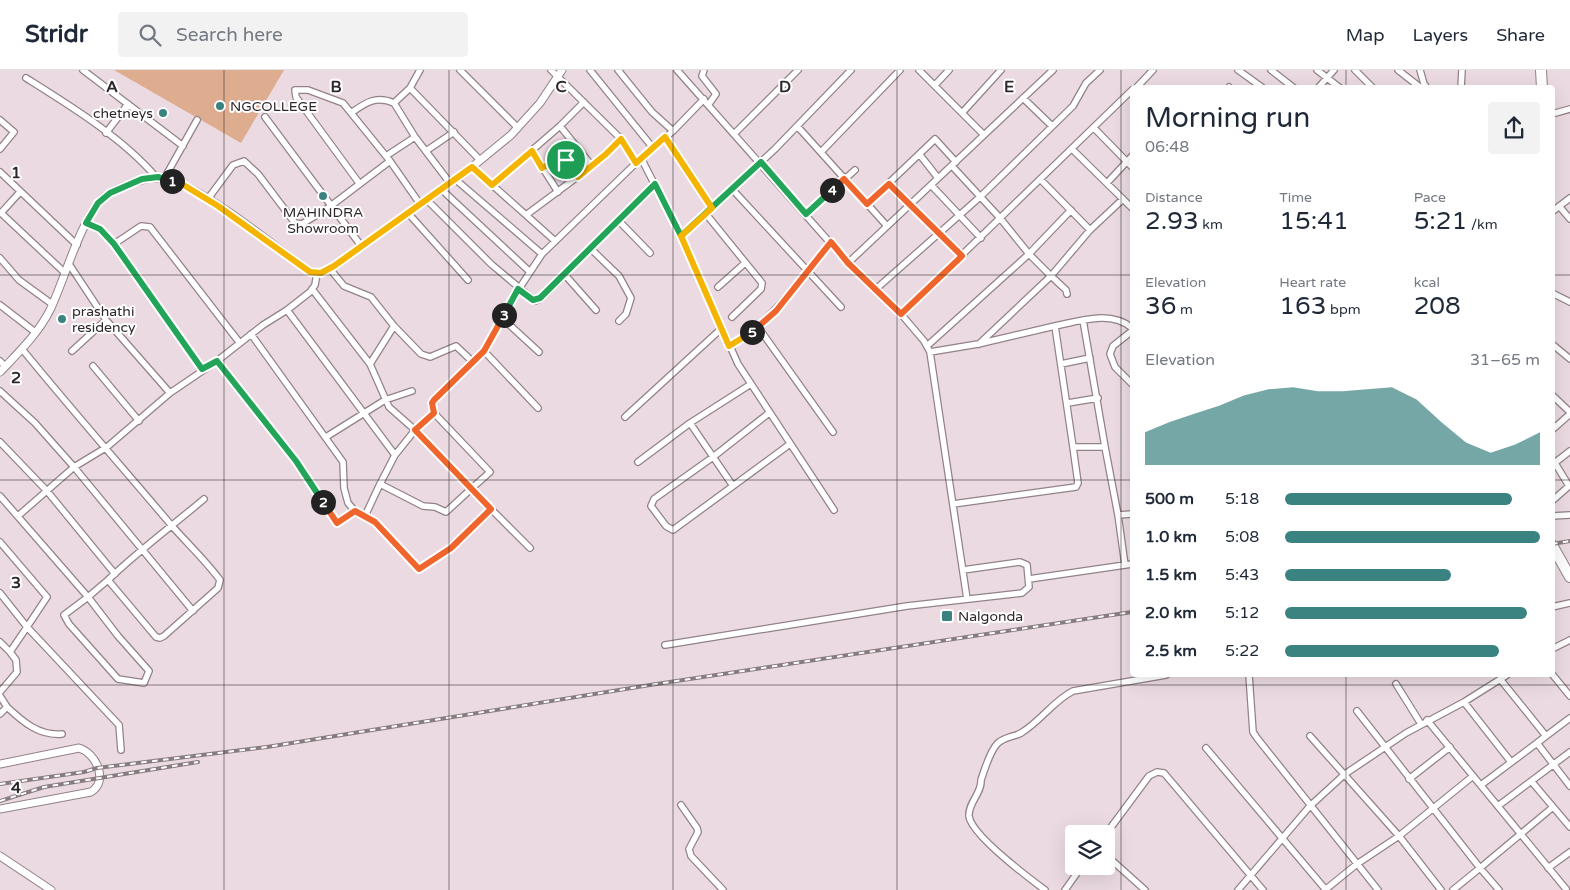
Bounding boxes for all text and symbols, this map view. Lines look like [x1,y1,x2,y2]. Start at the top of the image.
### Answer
search box [118,12,468,57]
text: Stridr [25,20,88,49]
icon: search [136,21,164,49]
text: Search here [176,24,283,46]
text: Map [1346,24,1385,46]
text: Layers [1413,24,1468,46]
text: Share [1496,24,1545,46]
text: A [106,77,118,97]
text: B [330,77,342,97]
text: C [555,77,567,97]
text: D [779,77,791,97]
text: E [1004,77,1014,97]
place label: NGCOLLEGE [230,98,317,115]
marker: NGCOLLEGE [214,100,226,112]
text: Morning run [1145,101,1310,135]
button: share [1488,102,1540,154]
place label: chetneys [93,105,153,122]
marker: chetneys [157,107,169,119]
text: 06:48 [1145,137,1189,157]
pin [545,139,587,181]
icon: arrive [552,146,580,174]
text: 1 [11,163,21,183]
pin: 1 [160,168,184,194]
text: 1 [168,173,177,190]
pin: 4 [820,178,844,202]
text: 4 [828,182,837,199]
text: Distance [1145,189,1203,206]
text: Time [1279,189,1312,206]
text: Pace [1414,189,1446,206]
marker: MAHINDRA Showroom [317,190,329,202]
place label: MAHINDRA Showroom [283,204,363,237]
text: 2.93 [1145,206,1199,236]
text: 15:41 [1279,206,1349,236]
text: 5:21 [1414,206,1467,236]
text: km [1199,216,1223,233]
text: /km [1467,216,1498,233]
text: Elevation [1145,274,1206,291]
text: Heart rate [1279,274,1346,291]
text: kcal [1414,274,1440,291]
text: 36 [1145,291,1176,321]
text: 163 [1279,291,1326,321]
text: 208 [1414,291,1461,321]
text: m [1176,301,1193,318]
text: bpm [1326,301,1361,318]
pin: 3 [492,302,516,328]
place label: prashathi residency [72,303,136,336]
text: 3 [500,307,509,324]
marker: prashathi residency [56,313,68,325]
pin: 5 [740,320,764,344]
text: 5 [748,324,757,341]
text: Elevation [1145,350,1215,370]
text: 31–65 m [1470,350,1540,370]
text: 2 [11,368,21,388]
text: 500 m [1145,489,1194,509]
text: 5:18 [1225,489,1259,509]
pin: 2 [310,490,336,514]
text: 2 [319,494,328,511]
text: 1.0 km [1145,527,1197,547]
text: 5:08 [1225,527,1259,547]
text: 1.5 km [1145,565,1197,585]
text: 5:43 [1225,565,1259,585]
text: 3 [11,573,21,593]
text: 2.0 km [1145,603,1197,623]
text: 5:12 [1225,603,1259,623]
place label: Nalgonda [958,608,1023,625]
marker: Nalgonda [940,609,954,623]
text: 2.5 km [1145,641,1197,661]
text: 5:22 [1225,641,1259,661]
text: 4 [11,778,21,798]
map controls [1065,825,1115,875]
button: layers [1065,825,1115,875]

